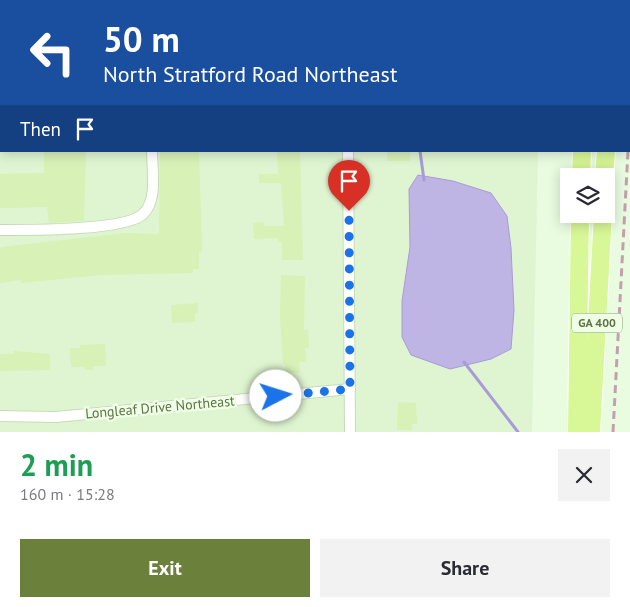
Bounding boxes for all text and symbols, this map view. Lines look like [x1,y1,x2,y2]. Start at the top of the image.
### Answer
text: 50 m [103,16,180,62]
icon: left [20,20,85,85]
text: North Stratford Road Northeast [103,60,397,88]
icon: arrive [71,115,99,143]
text: Then [20,117,61,141]
pin [328,160,370,211]
icon: arrive [335,167,363,195]
map controls [560,168,615,223]
button: layers [560,168,615,223]
road number: GA 400 [572,314,622,332]
position arrow [249,369,301,421]
street label: Longleaf Drive Northeast [85,391,236,422]
text: 2 min [20,445,93,484]
button: close [558,449,610,501]
text: 160 m · 15:28 [20,484,115,504]
button: Exit [20,539,310,597]
button: Share [320,539,610,597]

